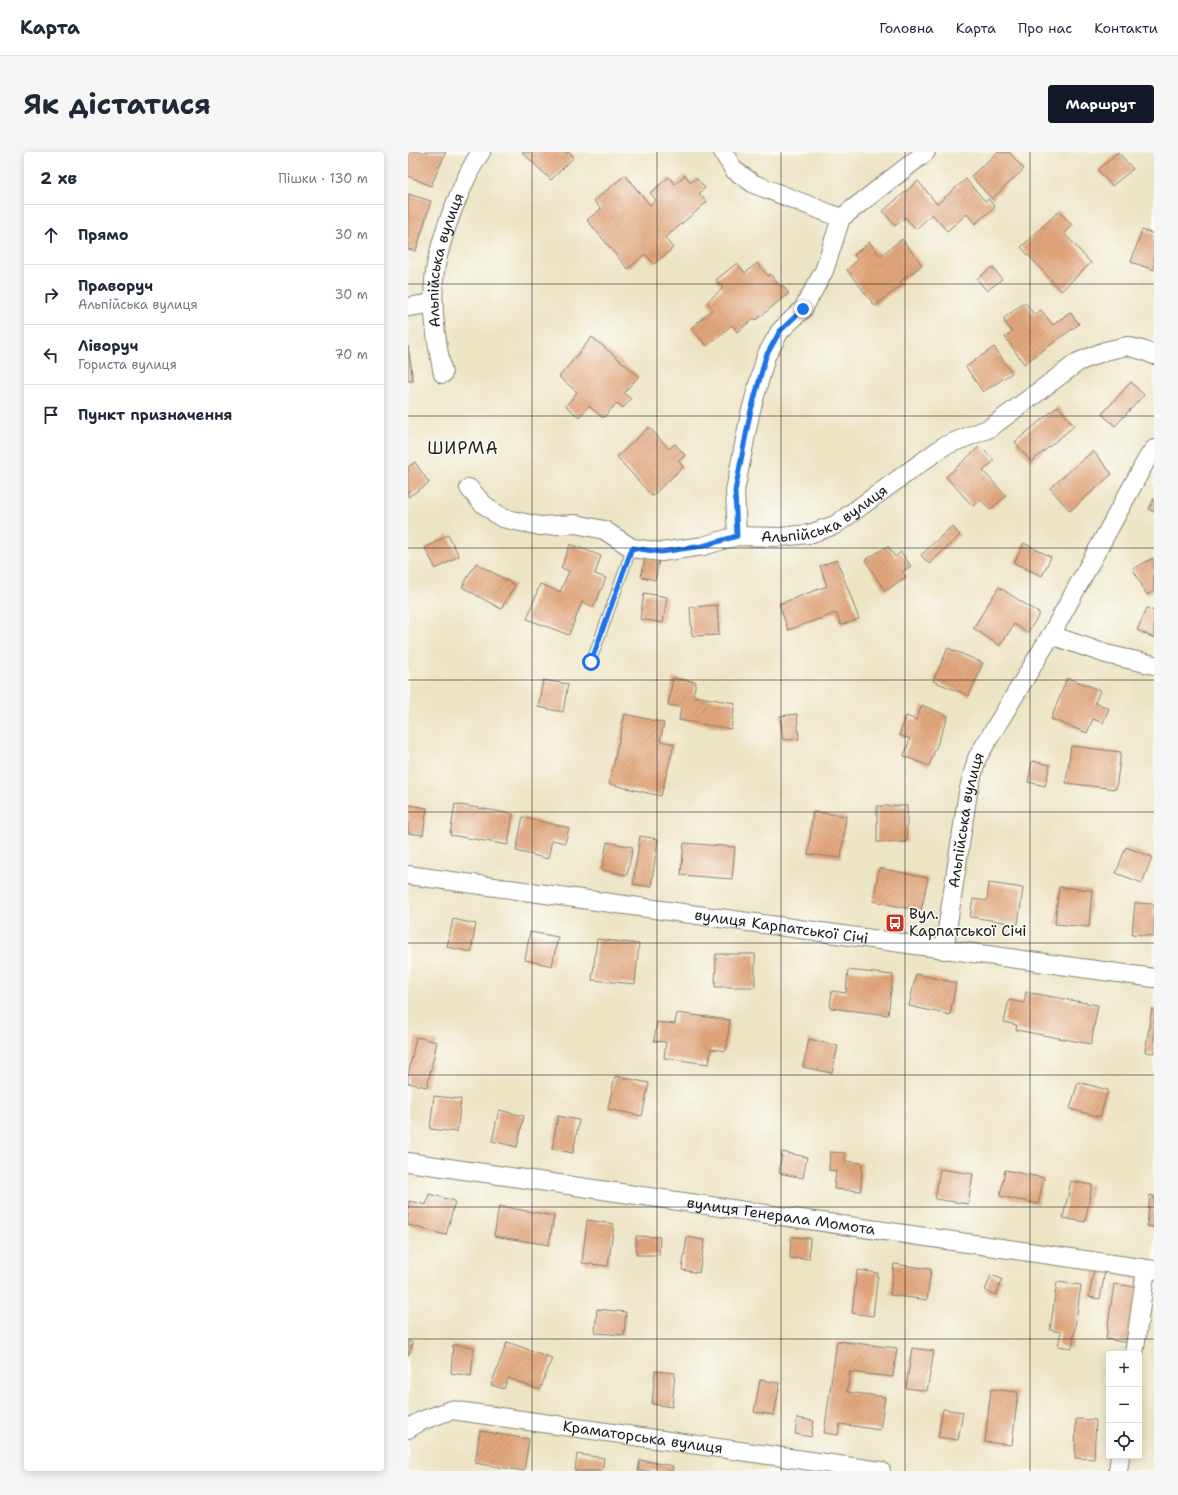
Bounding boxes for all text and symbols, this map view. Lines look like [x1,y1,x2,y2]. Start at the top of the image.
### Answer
text: Карта [20,15,80,40]
text: Головна [879,19,934,37]
text: Карта [956,19,996,37]
text: Про нас [1018,19,1072,37]
text: Контакти [1094,19,1158,37]
text: Як дістатися [24,85,211,123]
button: Маршрут [1048,85,1154,123]
text: 2 хв [40,167,77,189]
text: Пішки · 130 m [278,170,368,187]
street label: Альпійська вулиця [424,190,469,329]
icon: ahead [40,224,62,246]
text: Прямо [78,225,128,245]
text: 30 m [334,226,368,243]
text: Праворуч [78,276,153,296]
icon: right [40,284,62,306]
text: 30 m [334,286,368,303]
text: Альпійська вулиця [78,296,198,313]
route end [794,300,812,318]
text: Ліворуч [78,336,138,356]
icon: left [40,344,62,366]
text: 70 m [334,346,368,363]
text: Гориста вулиця [78,356,177,373]
icon: arrive [40,404,62,426]
text: Пункт призначення [78,405,233,425]
district label: ШИРМА [427,437,499,459]
street label: Альпійська вулиця [761,480,892,547]
route start [582,653,600,671]
street label: Альпійська вулиця [944,748,989,889]
place label: Вул. Карпатської Січі [909,904,1027,941]
street label: вулиця Карпатської Січі [693,905,870,948]
bus stop icon: Вул. Карпатської Січі [884,912,906,934]
street label: вулиця Генерала Момота [686,1193,877,1240]
map controls [1106,1351,1142,1459]
button: + [1106,1351,1142,1387]
button: − [1106,1387,1142,1423]
street label: Краматорська вулиця [561,1416,724,1458]
button: locate [1106,1423,1142,1459]

